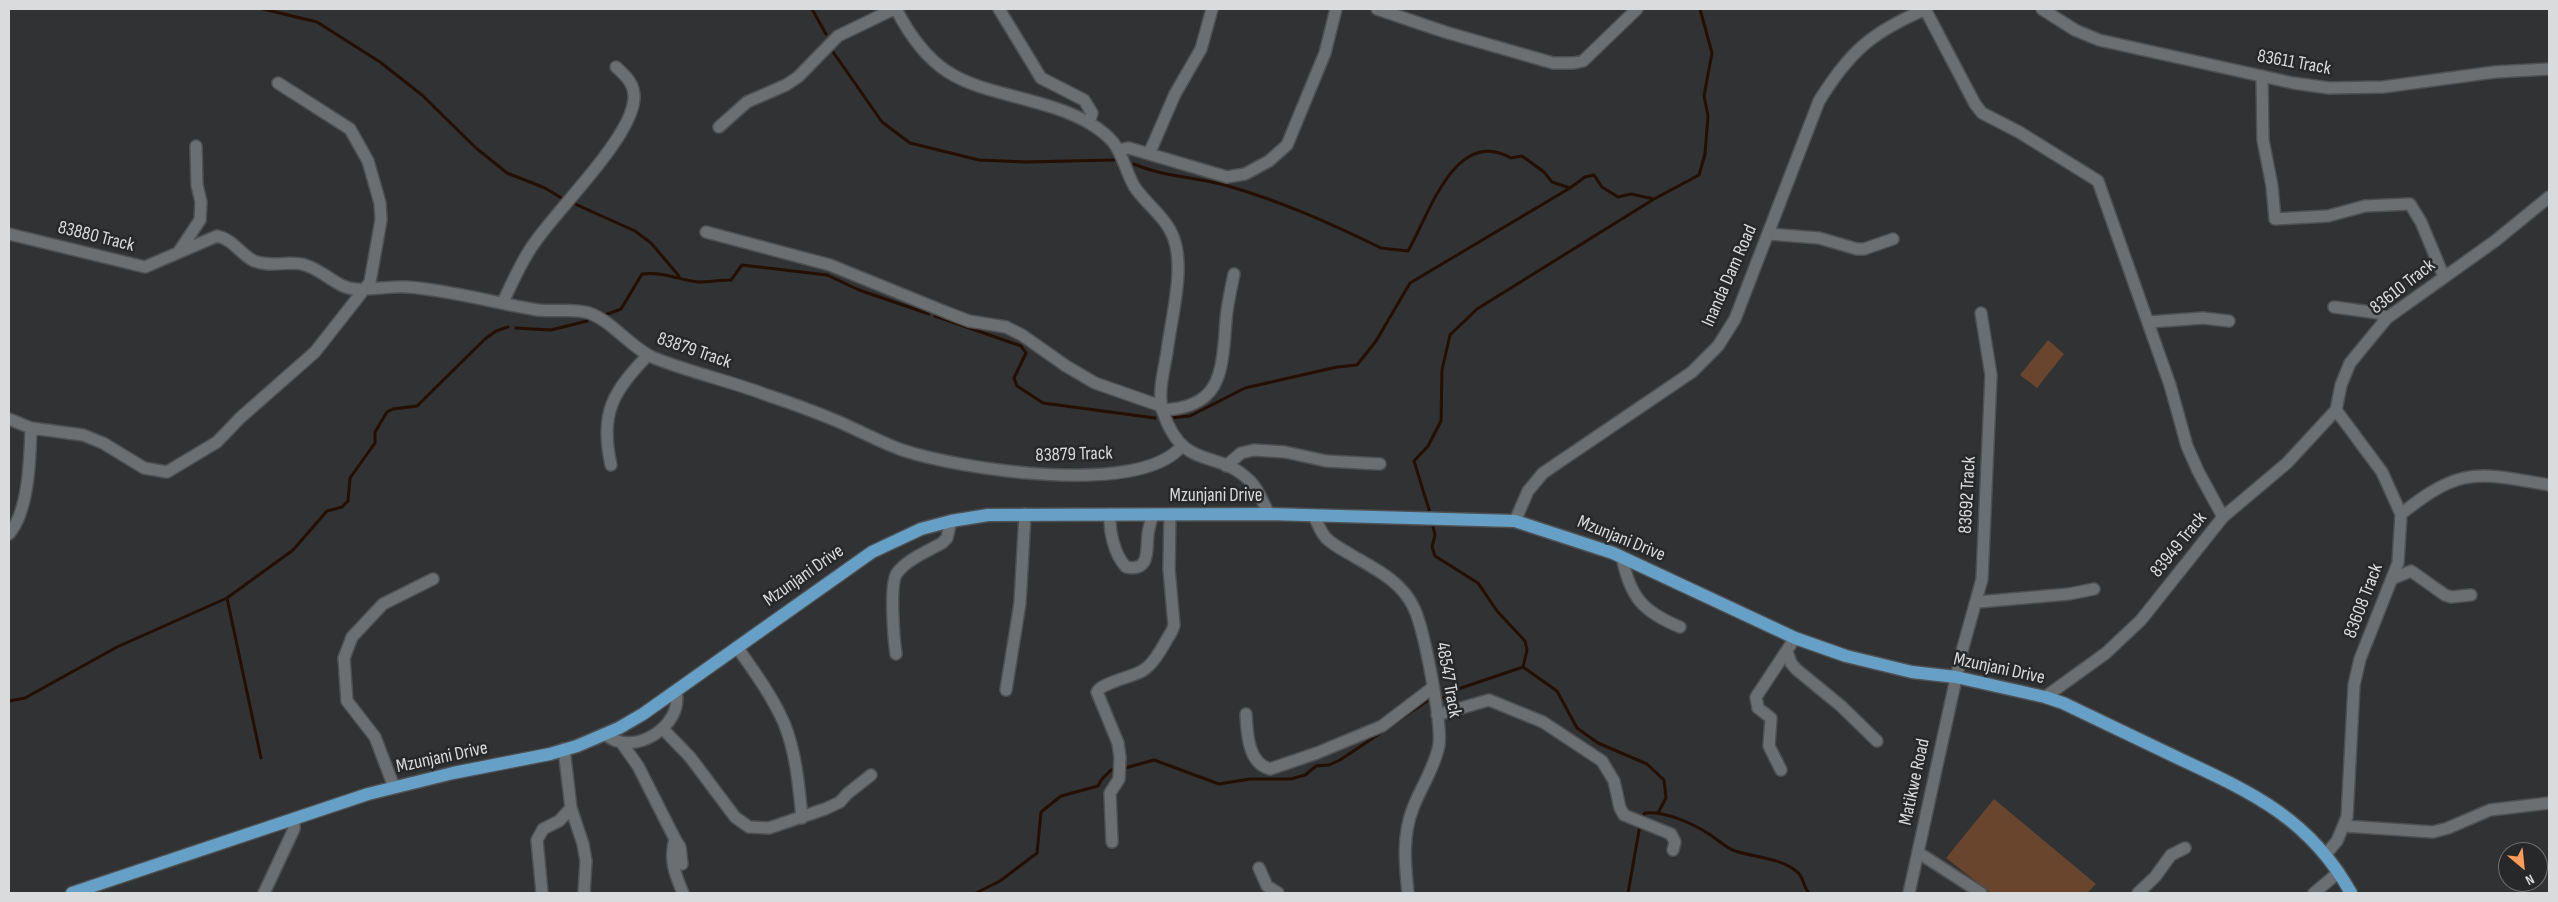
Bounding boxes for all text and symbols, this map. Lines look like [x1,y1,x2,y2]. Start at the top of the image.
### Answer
street label: 83611 Track [2255,45,2333,81]
street label: 83880 Track [55,216,137,258]
street label: Inanda Dam Road [1697,222,1763,330]
street label: 83610 Track [2366,255,2440,319]
street label: 83879 Track [654,328,734,374]
street label: 83879 Track [1035,442,1113,468]
street label: 83692 Track [1955,456,1981,534]
street label: Mzunjani Drive [1170,485,1262,507]
street label: 83949 Track [2146,508,2212,582]
street label: Mzunjani Drive [1574,511,1668,567]
street label: Mzunjani Drive [759,540,849,612]
street label: 83608 Track [2339,560,2389,642]
street label: 48547 Track [1430,641,1466,719]
street label: Mzunjani Drive [1951,648,2047,690]
street label: Mzunjani Drive [394,737,490,779]
street label: Matikwe Road [1895,737,1935,827]
north arrow [2498,842,2548,892]
text: N [2523,871,2537,889]

